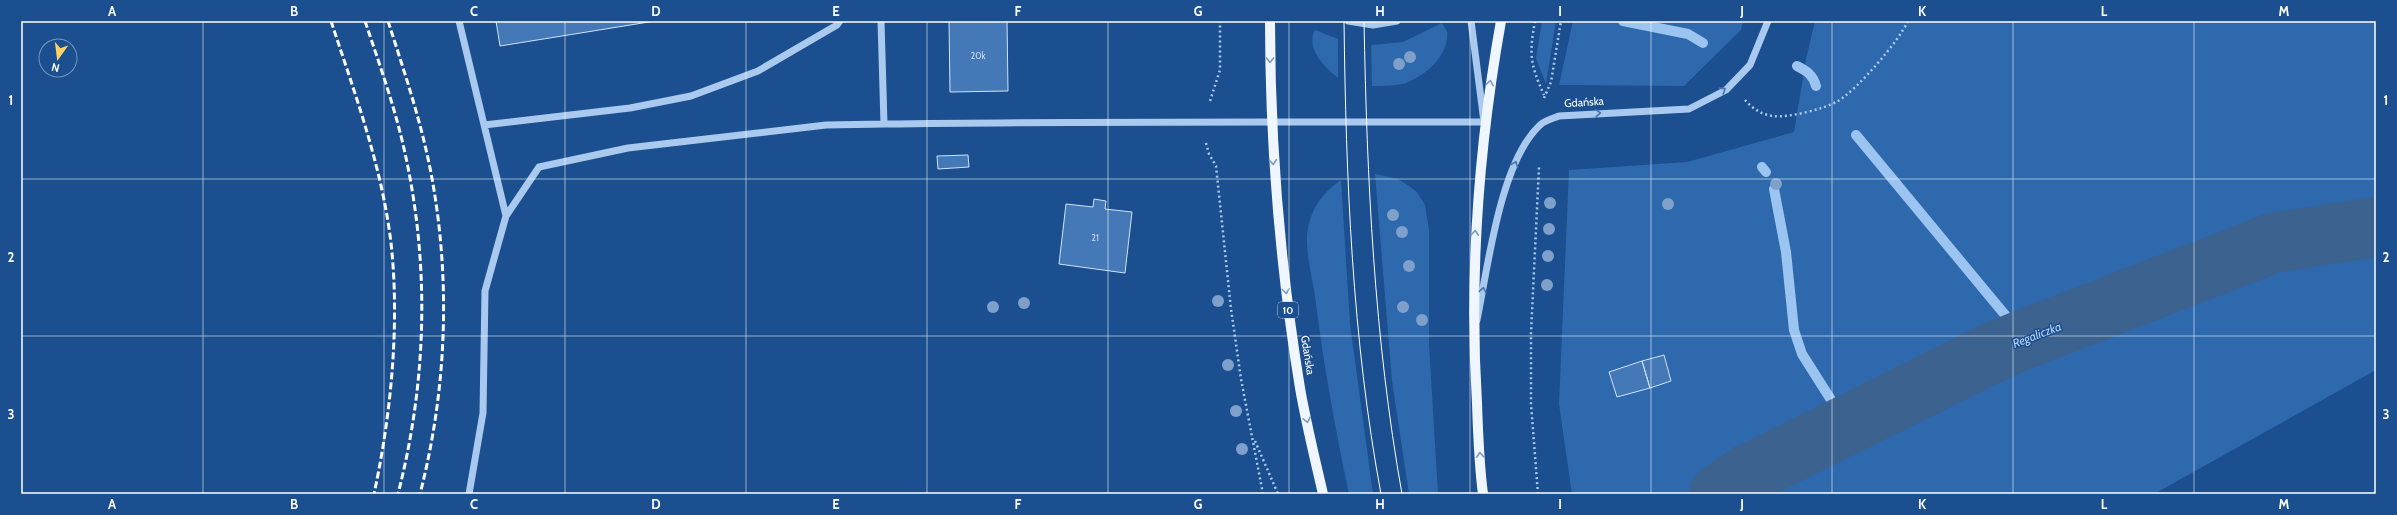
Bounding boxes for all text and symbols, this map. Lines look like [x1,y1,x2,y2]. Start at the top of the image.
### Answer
text: A [108,3,117,19]
text: B [290,3,298,19]
text: C [470,3,478,19]
text: D [651,3,661,19]
text: E [832,3,840,19]
text: F [1015,3,1022,19]
text: G [1194,3,1203,19]
text: H [1375,3,1385,19]
text: I [1558,3,1562,19]
text: J [1739,3,1744,19]
text: K [1918,3,1927,19]
text: L [2101,3,2108,19]
text: M [2279,3,2290,19]
north arrow [38,38,78,78]
house number: 20k [970,50,986,61]
one-way arrow [1266,57,1274,63]
text: N [50,60,61,75]
one-way arrow [1485,80,1494,86]
one-way arrow [1719,88,1726,95]
text: 1 [9,92,13,108]
text: 1 [2384,92,2388,108]
street label: Gdańska [1564,94,1605,110]
one-way arrow [1595,109,1601,118]
one-way arrow [1268,159,1277,165]
one-way arrow [1511,161,1519,168]
one-way arrow [1470,230,1479,236]
house number: 21 [1091,232,1099,243]
text: 2 [8,249,15,265]
text: 2 [2383,249,2390,265]
one-way arrow [1479,287,1487,293]
one-way arrow [1281,288,1290,295]
road number: 10 [1278,302,1298,318]
water label: Regaliczka [2010,318,2063,351]
street label: Gdańska [1298,334,1318,376]
text: 3 [7,406,15,422]
text: 3 [2382,406,2390,422]
one-way arrow [1303,417,1311,423]
one-way arrow [1475,452,1484,458]
text: A [108,496,117,512]
text: B [290,496,298,512]
text: C [470,496,478,512]
text: D [651,496,661,512]
text: E [832,496,840,512]
text: F [1015,496,1022,512]
text: G [1194,496,1203,512]
text: H [1375,496,1385,512]
text: I [1558,496,1562,512]
text: J [1739,496,1744,512]
text: K [1918,496,1927,512]
text: L [2101,496,2108,512]
text: M [2279,496,2290,512]

